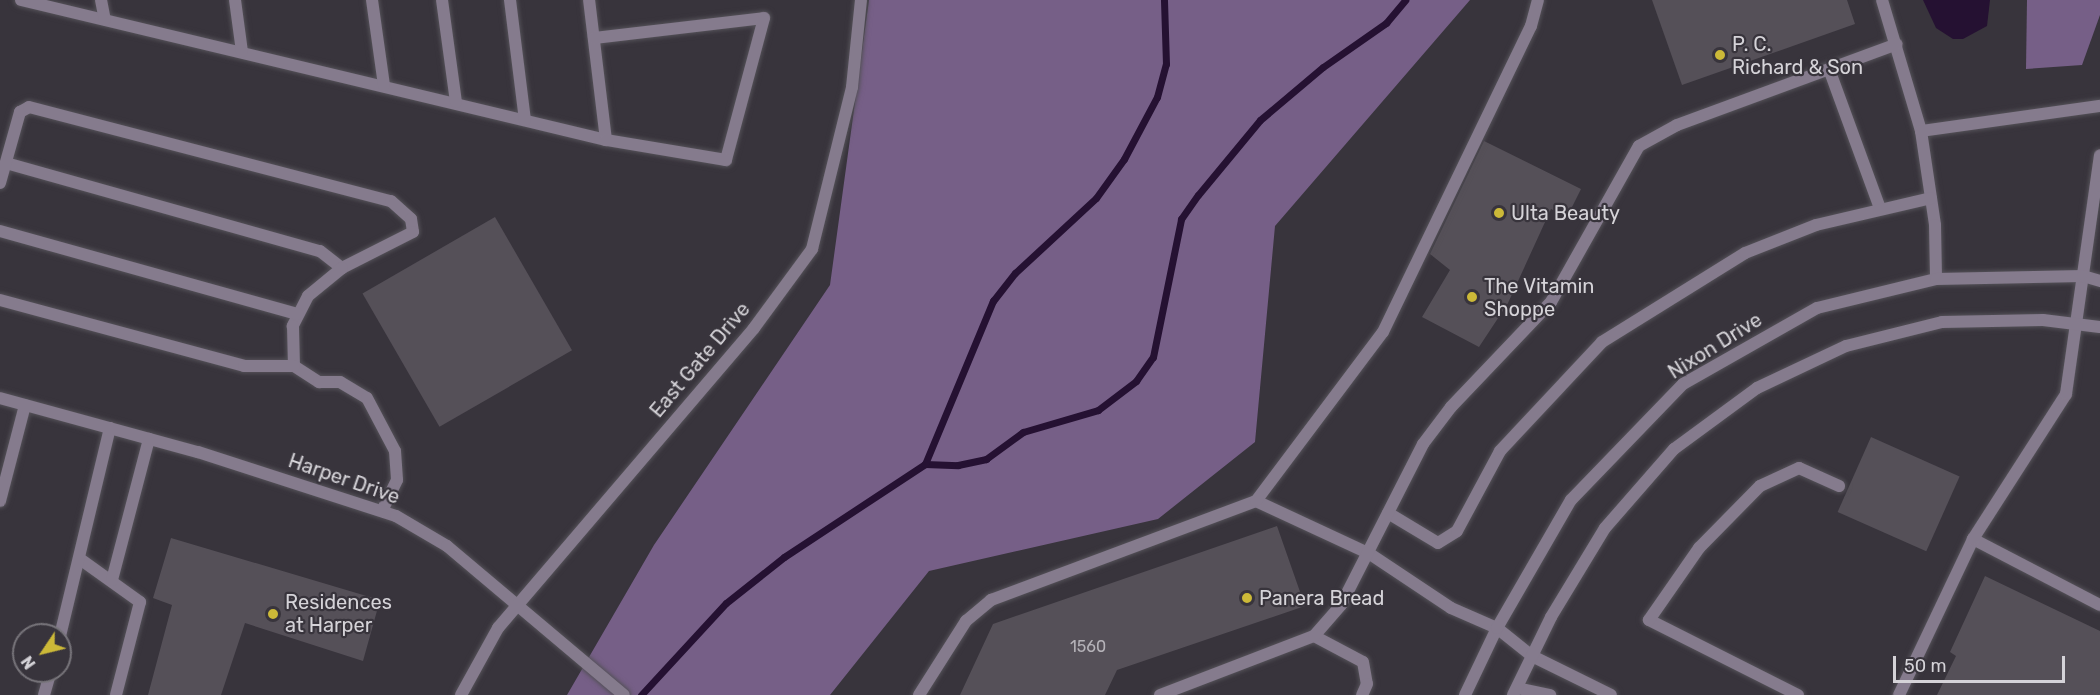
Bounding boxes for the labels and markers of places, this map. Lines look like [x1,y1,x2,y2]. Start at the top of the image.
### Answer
place label: P. C. Richard & Son [1732,32,1863,79]
marker: P. C. Richard & Son [1713,48,1727,62]
place label: Ulta Beauty [1511,201,1620,225]
marker: Ulta Beauty [1492,206,1506,220]
place label: The Vitamin Shoppe [1484,274,1595,321]
marker: The Vitamin Shoppe [1465,290,1479,304]
place label: Panera Bread [1259,586,1384,610]
place label: Residences at Harper [285,590,392,637]
marker: Panera Bread [1240,591,1254,605]
marker: Residences at Harper [266,607,280,621]

